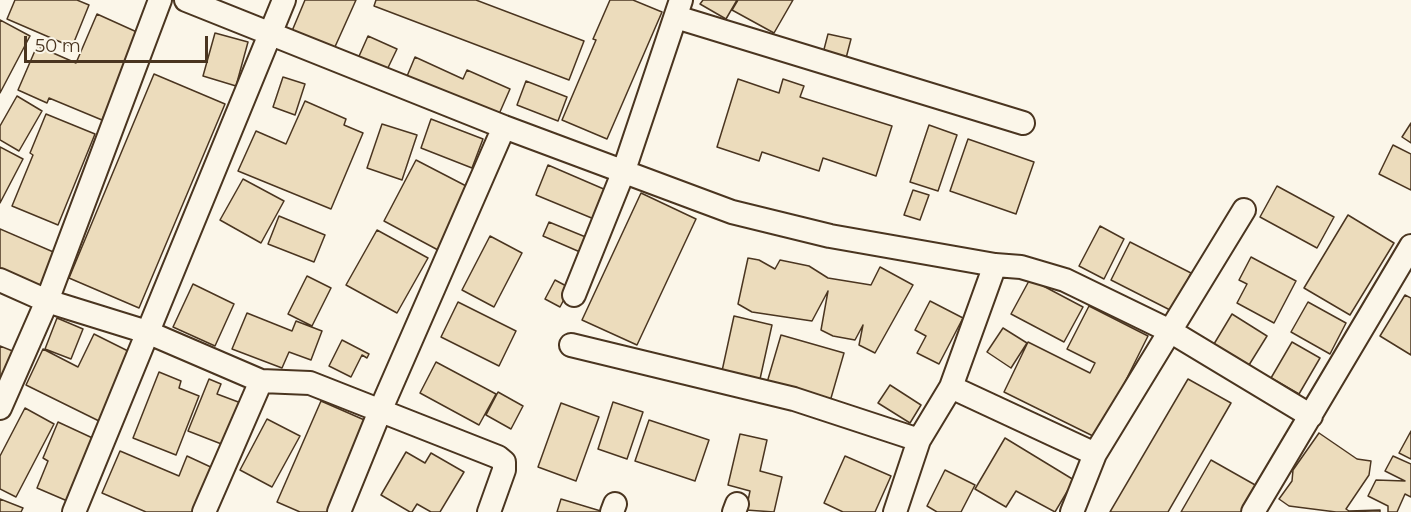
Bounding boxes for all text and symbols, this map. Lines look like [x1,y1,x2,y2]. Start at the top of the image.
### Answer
scale bar [27,24,212,62]
text: 50 m [35,35,81,57]

